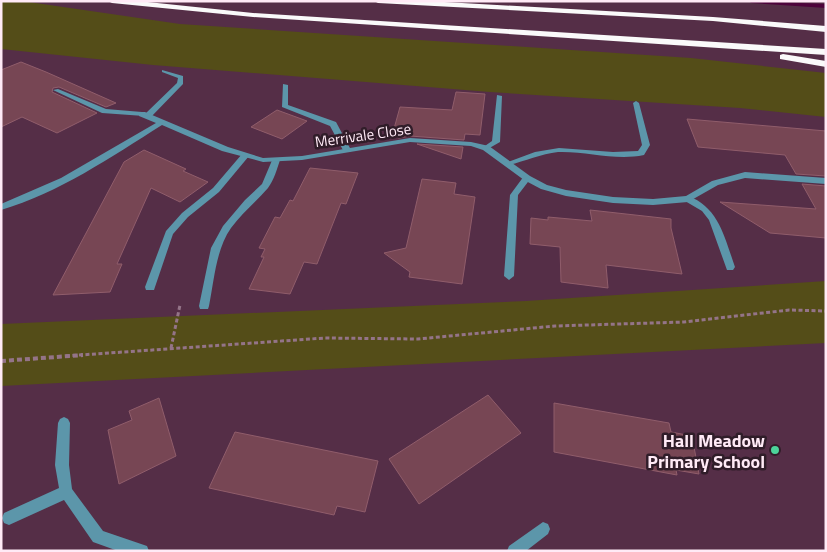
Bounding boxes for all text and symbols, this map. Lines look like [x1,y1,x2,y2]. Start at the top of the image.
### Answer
street label: Merrivale Close [313,117,413,153]
place label: Hall Meadow Primary School [647,427,765,475]
marker: Hall Meadow Primary School [769,444,781,456]

